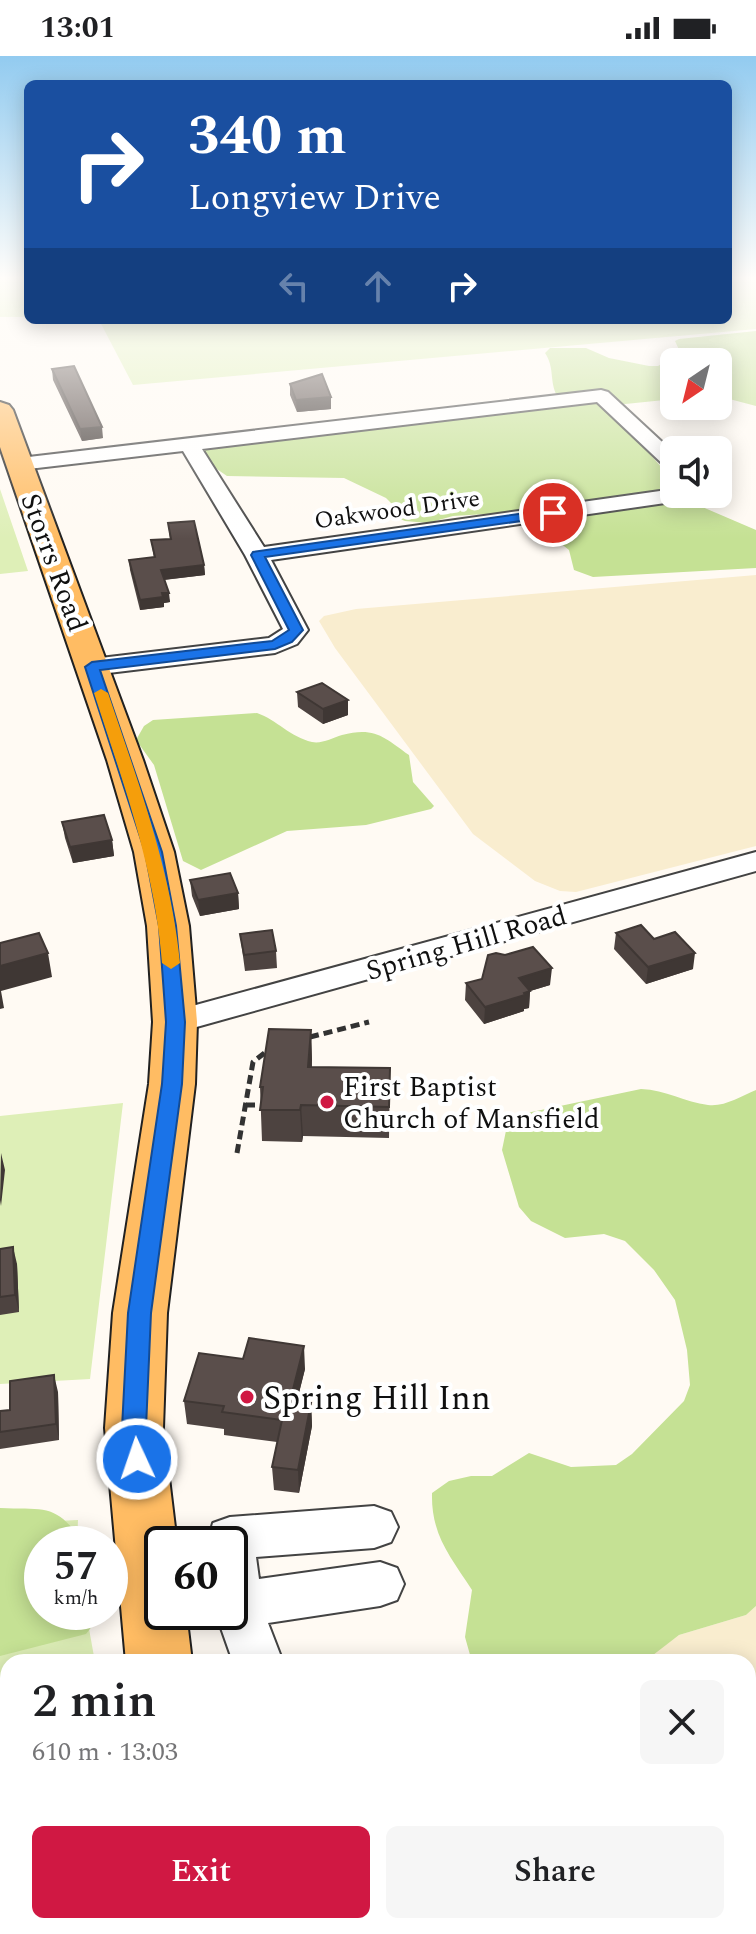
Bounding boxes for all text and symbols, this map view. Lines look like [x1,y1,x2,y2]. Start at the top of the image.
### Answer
text: 13:01 [40,5,115,51]
text: 340 m [188,94,347,179]
icon: right [56,112,160,216]
text: Longview Drive [188,171,441,226]
icon: left [272,264,316,308]
icon: ahead [356,264,400,308]
icon: right [440,264,484,308]
north arrow [660,348,732,420]
map controls [660,348,732,508]
button: sound [660,436,732,508]
pin [519,479,587,547]
street label: Oakwood Drive [312,481,482,539]
street label: Storrs Road [9,487,99,638]
icon: arrive [531,491,575,535]
street label: Spring Hill Road [361,894,572,993]
place label: First Baptist Church of Mansfield [343,1066,600,1141]
marker: First Baptist Church of Mansfield [318,1093,336,1111]
place label: Spring Hill Inn [263,1373,491,1425]
marker: Spring Hill Inn [238,1388,256,1406]
position arrow [95,1417,179,1501]
speed limit sign: 60 [144,1526,248,1630]
text: 57 [54,1537,98,1598]
text: km/h [54,1583,99,1613]
text: 2 min [32,1665,157,1738]
button: close [640,1680,724,1764]
text: 610 m · 13:03 [32,1732,178,1772]
button: Exit [32,1826,370,1918]
button: Share [386,1826,724,1918]

